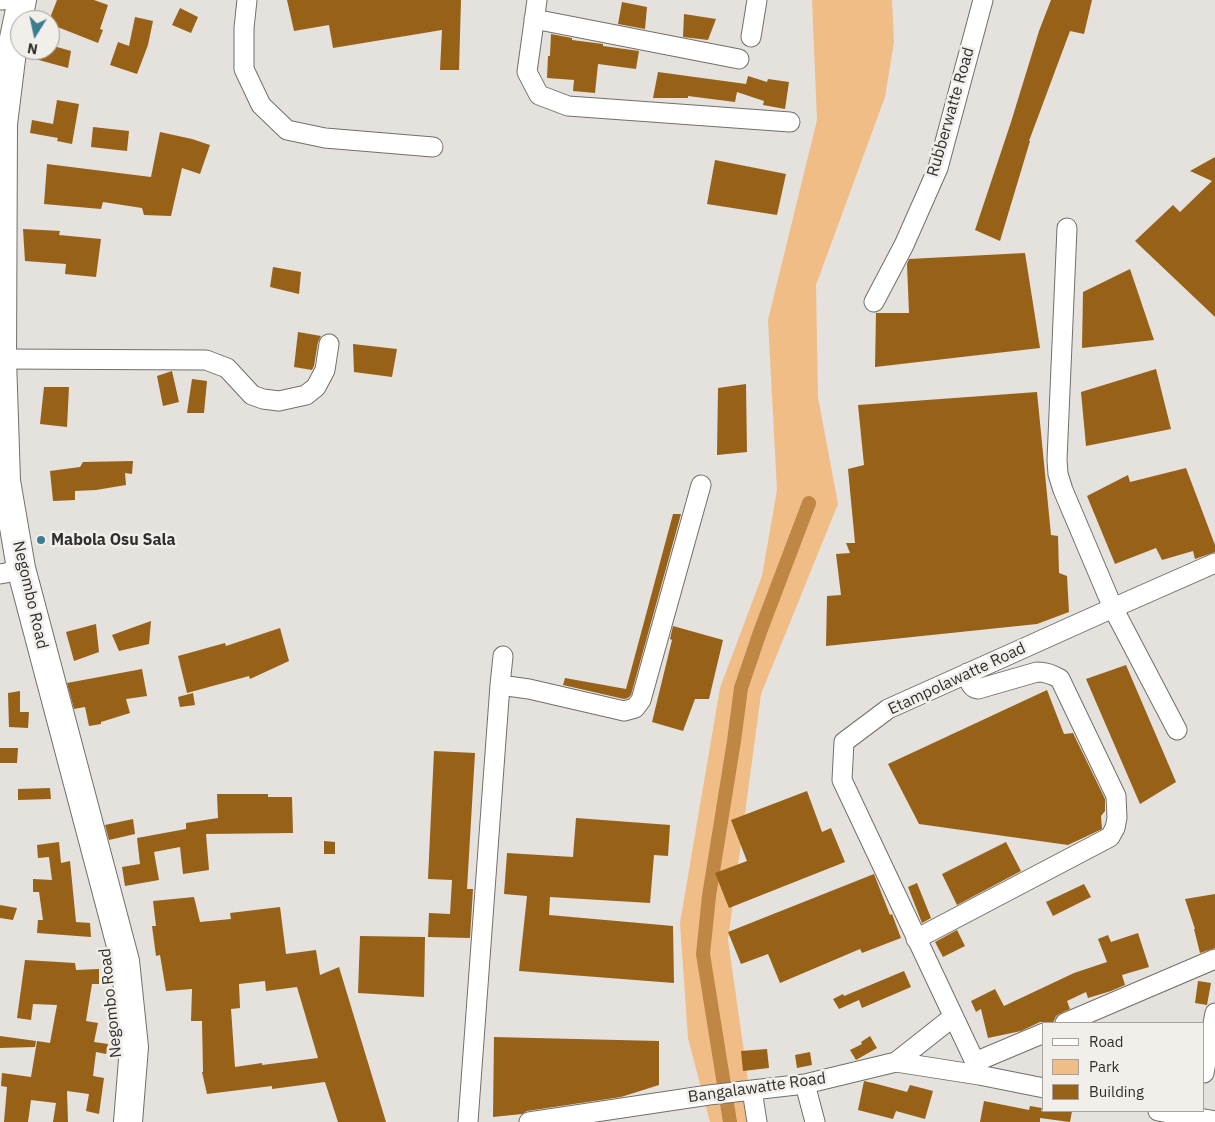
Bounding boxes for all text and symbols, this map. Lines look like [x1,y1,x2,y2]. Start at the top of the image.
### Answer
north arrow [10,10,60,60]
text: N [26,39,39,59]
street label: Rubberwatte Road [923,45,979,179]
place label: Mabola Osu Sala [51,530,176,550]
marker: Mabola Osu Sala [35,534,47,546]
street label: Negombo Road [8,539,52,651]
street label: Etampolawatte Road [885,639,1029,719]
street label: Negombo Road [96,947,126,1059]
legend [1042,1022,1205,1112]
text: Road [1089,1032,1124,1051]
text: Park [1089,1057,1119,1076]
street label: Bangalawatte Road [687,1069,827,1107]
text: Building [1089,1082,1144,1101]

